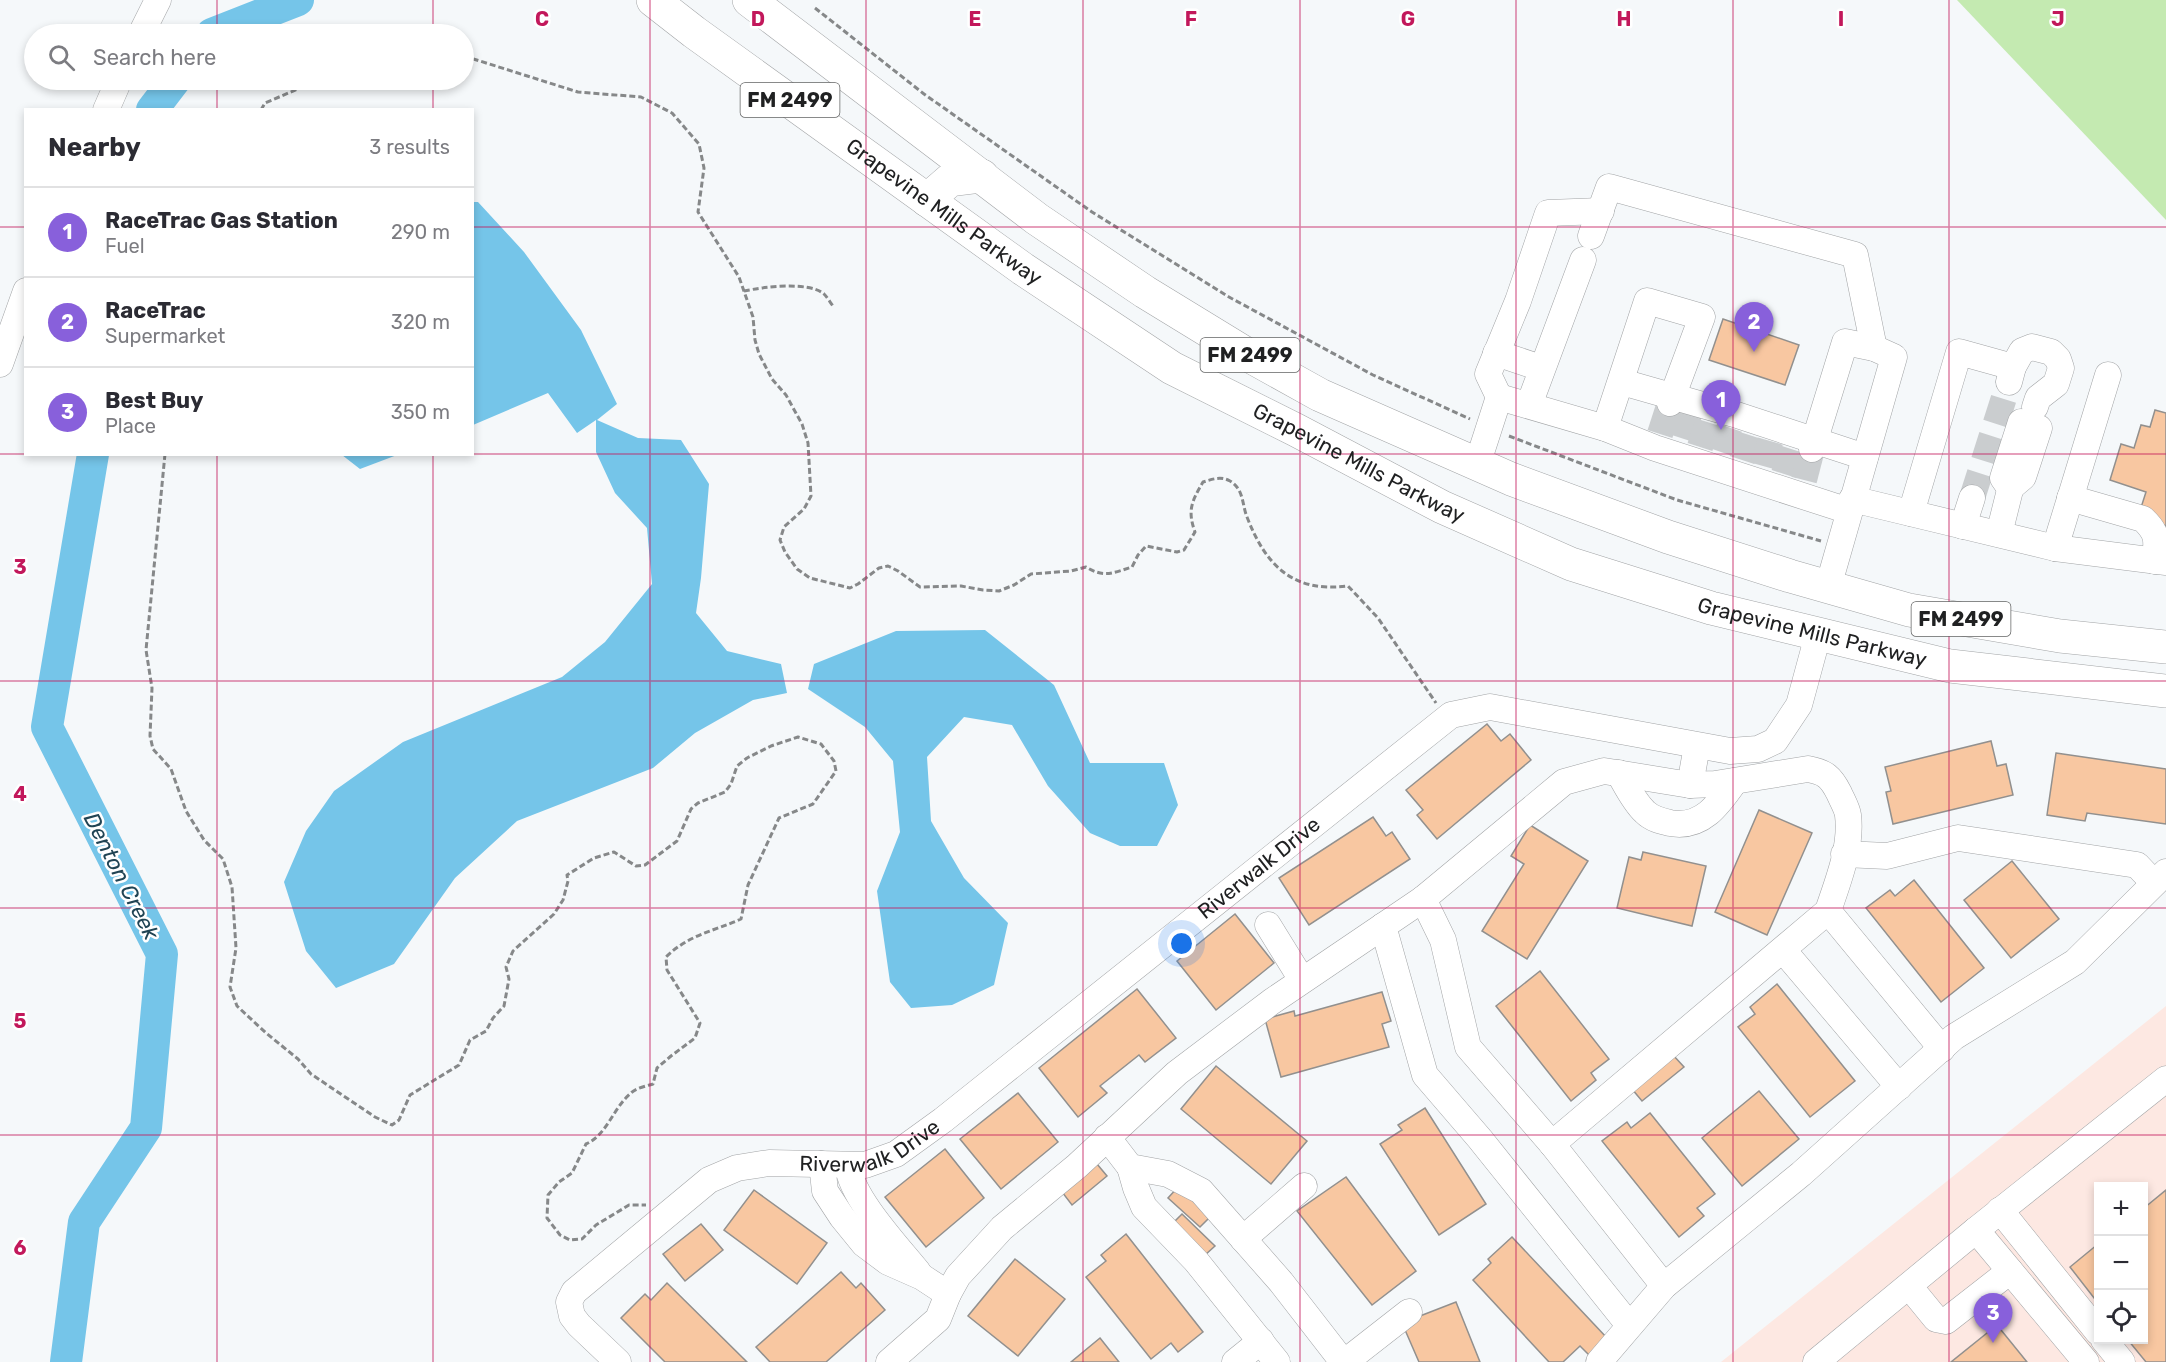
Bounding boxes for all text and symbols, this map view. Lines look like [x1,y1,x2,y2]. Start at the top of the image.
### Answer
text: C [535,7,549,31]
text: D [751,7,765,31]
text: E [969,7,981,31]
text: F [1185,7,1197,31]
text: G [1401,7,1415,31]
text: H [1617,7,1631,31]
text: I [1838,7,1844,31]
text: J [2051,7,2065,31]
search box [24,24,474,90]
icon: search [45,41,78,74]
text: Search here [93,44,216,71]
road number: FM 2499 [740,83,840,117]
text: Nearby [48,132,141,163]
street label: Grapevine Mills Parkway [842,133,1047,290]
text: 3 results [369,135,450,159]
text: RaceTrac Gas Station [105,207,338,234]
text: 1 [63,220,72,244]
text: 290 m [391,220,450,244]
text: Fuel [105,234,145,258]
text: RaceTrac [105,297,206,324]
pin: 2 [1734,302,1774,352]
text: 2 [61,310,74,334]
text: 320 m [391,310,450,334]
text: Supermarket [105,324,225,348]
road number: FM 2499 [1200,338,1300,372]
pin: 1 [1702,380,1740,430]
text: Best Buy [105,387,203,414]
street label: Grapevine Mills Parkway [1249,398,1469,528]
text: 3 [61,400,74,424]
text: 350 m [391,400,450,424]
text: Place [105,414,156,438]
text: 3 [13,555,27,579]
street label: Grapevine Mills Parkway [1695,592,1930,672]
road number: FM 2499 [1912,602,2010,636]
text: 4 [13,782,27,806]
water label: Denton Creek [78,808,165,945]
street label: Riverwalk Drive [1192,811,1325,924]
your location [1167,929,1196,958]
text: 5 [14,1009,27,1033]
street label: Riverwalk Drive [799,1114,944,1177]
map controls [2094,1182,2148,1344]
button: + [2094,1182,2148,1236]
text: 6 [13,1236,27,1260]
button: − [2094,1236,2148,1290]
button: locate [2094,1290,2148,1344]
pin: 3 [1974,1294,2012,1343]

